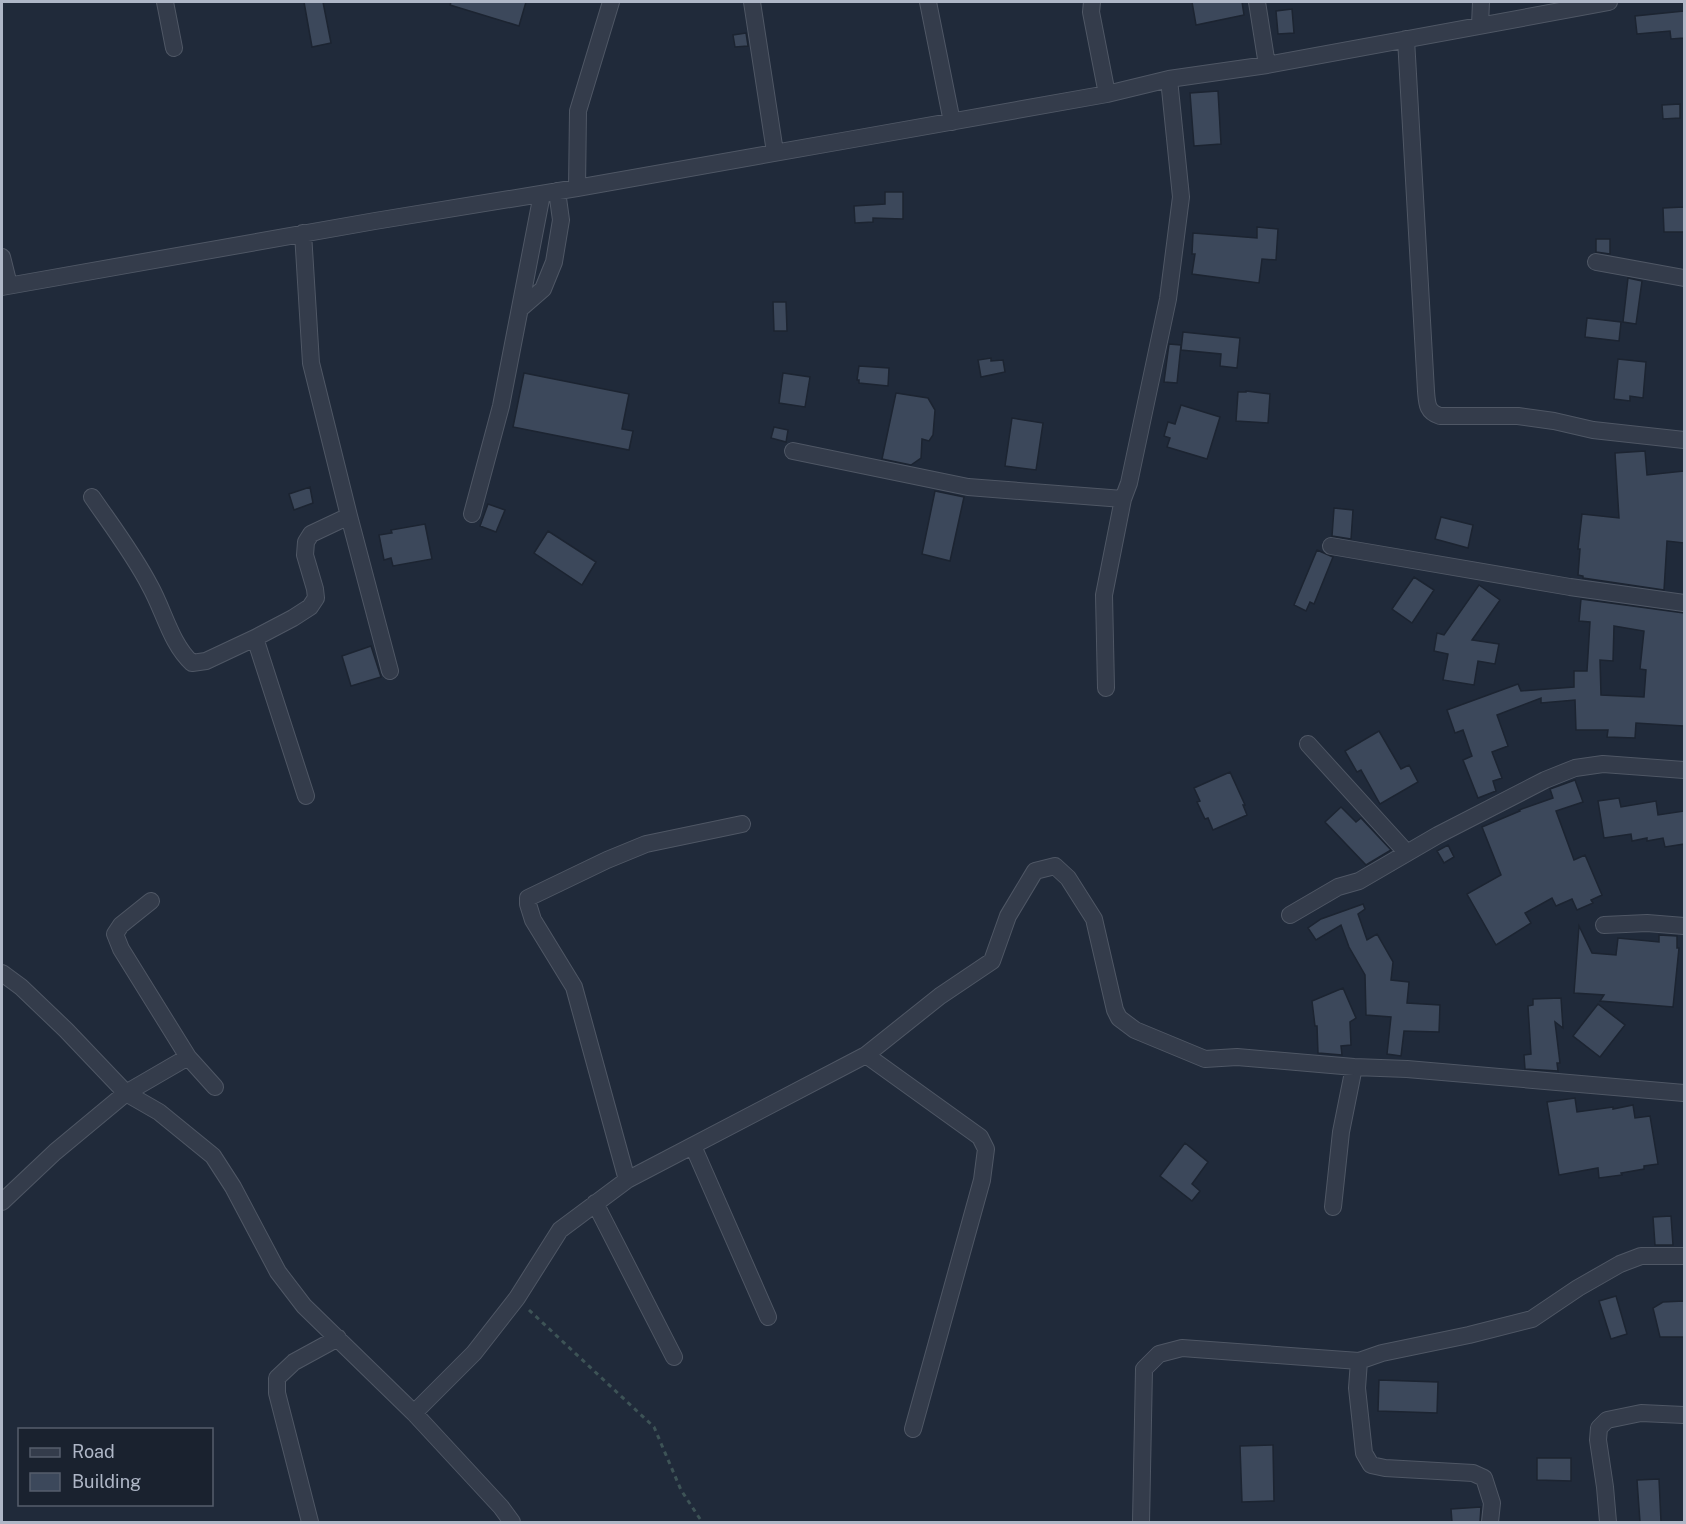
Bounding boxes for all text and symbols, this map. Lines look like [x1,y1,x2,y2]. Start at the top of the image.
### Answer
legend [18,1428,213,1506]
text: Road [72,1441,115,1462]
text: Building [72,1471,141,1492]

